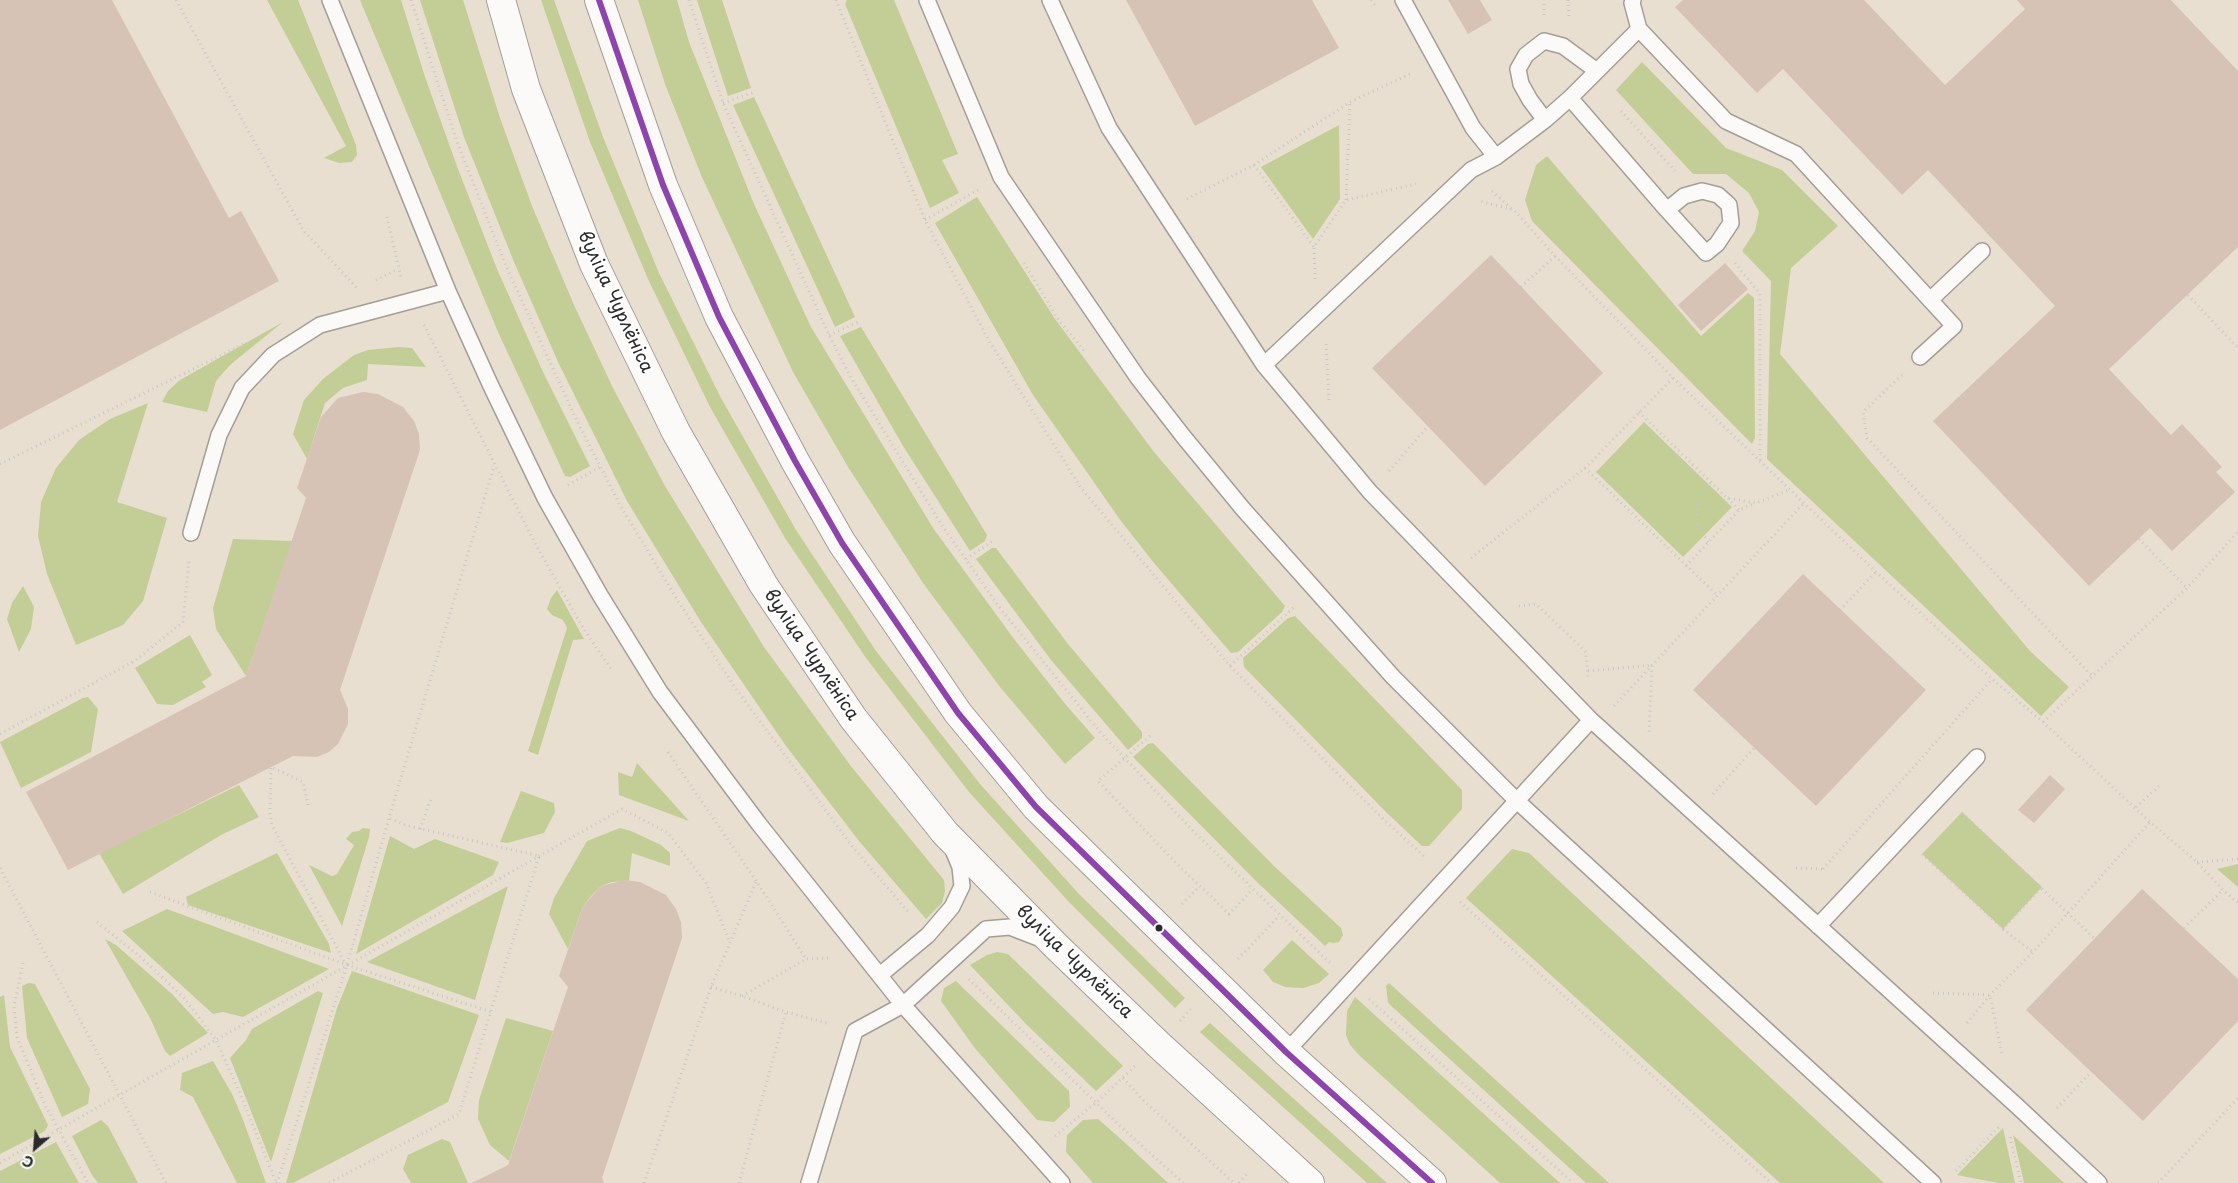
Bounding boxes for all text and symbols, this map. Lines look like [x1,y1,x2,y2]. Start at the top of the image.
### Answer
street label: вуліца Чурлёніса [573,228,657,376]
street label: вуліца Чурлёніса [759,585,863,725]
street label: вуліца Чурлёніса [1011,901,1137,1023]
unlabelled marker [1154,923,1164,933]
north arrow [10,1123,60,1173]
text: С [19,1150,37,1174]

